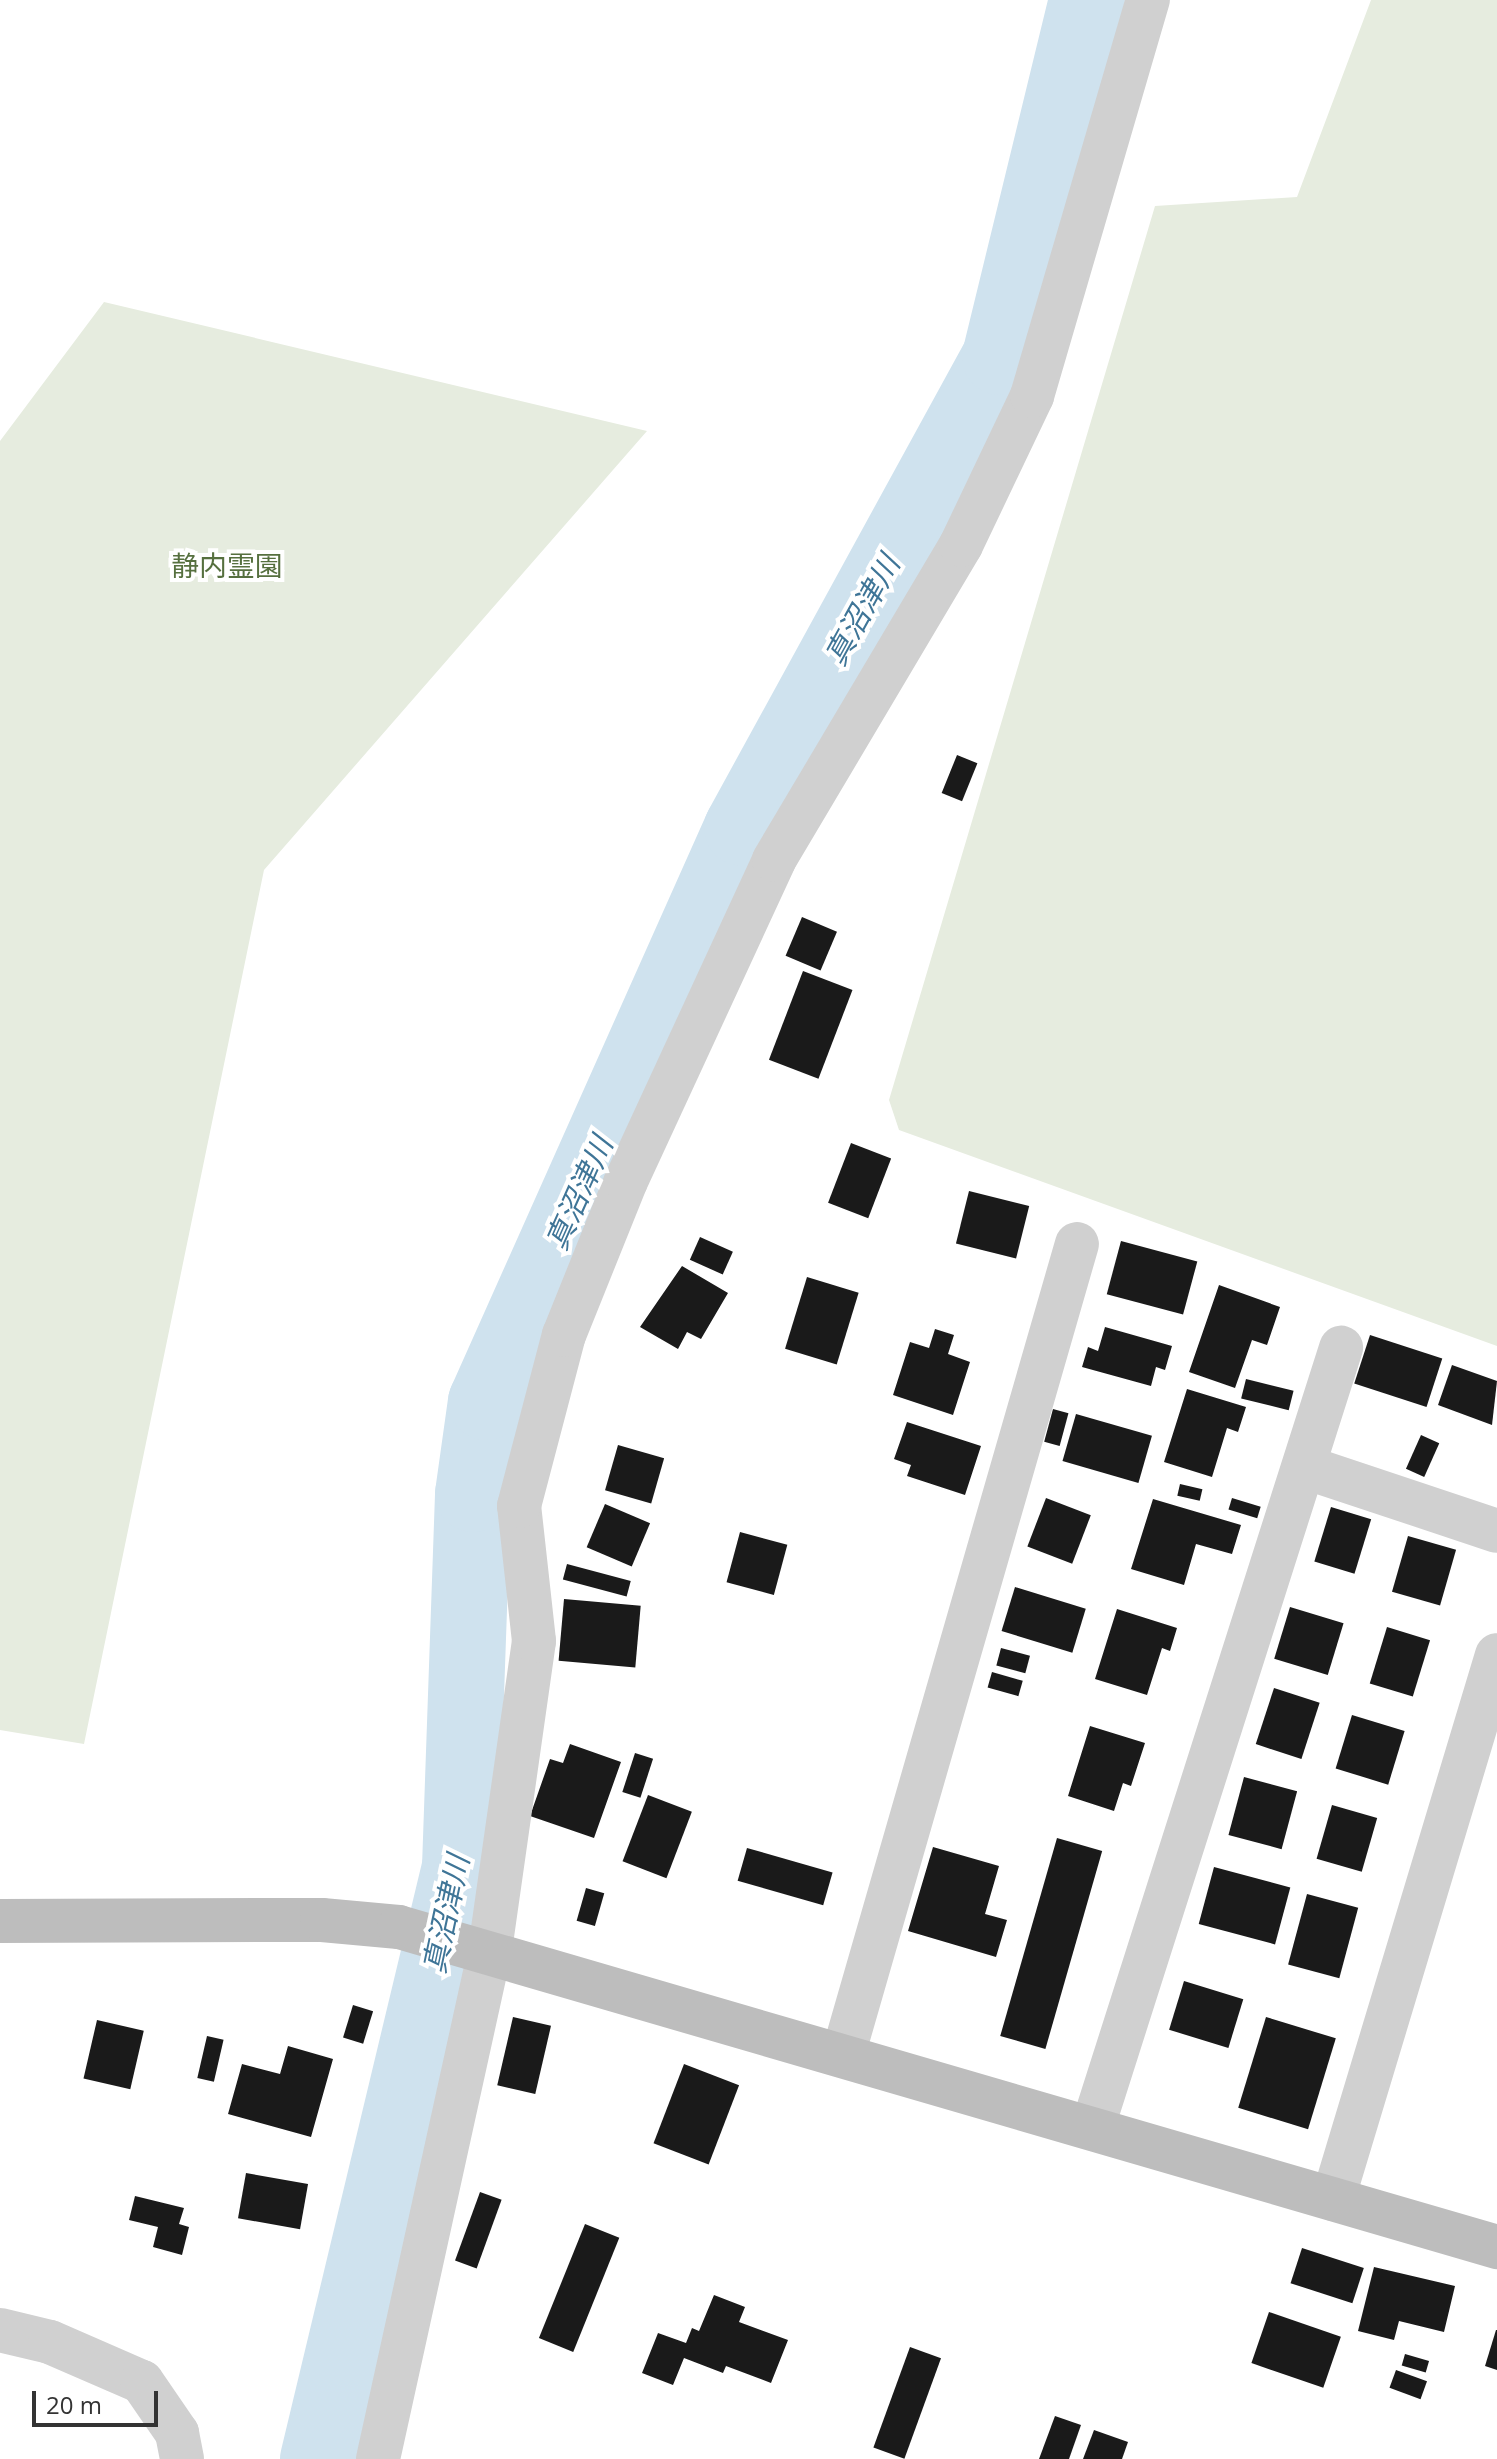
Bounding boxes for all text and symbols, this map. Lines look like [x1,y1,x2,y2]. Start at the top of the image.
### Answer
park label: 静内霊園 [171,548,283,582]
water label: 真沼津川 [817,549,907,671]
water label: 真沼津川 [538,1131,620,1255]
water label: 真沼津川 [416,1852,476,1976]
scale bar [36,2375,162,2425]
text: 20 m [46,2388,102,2421]

